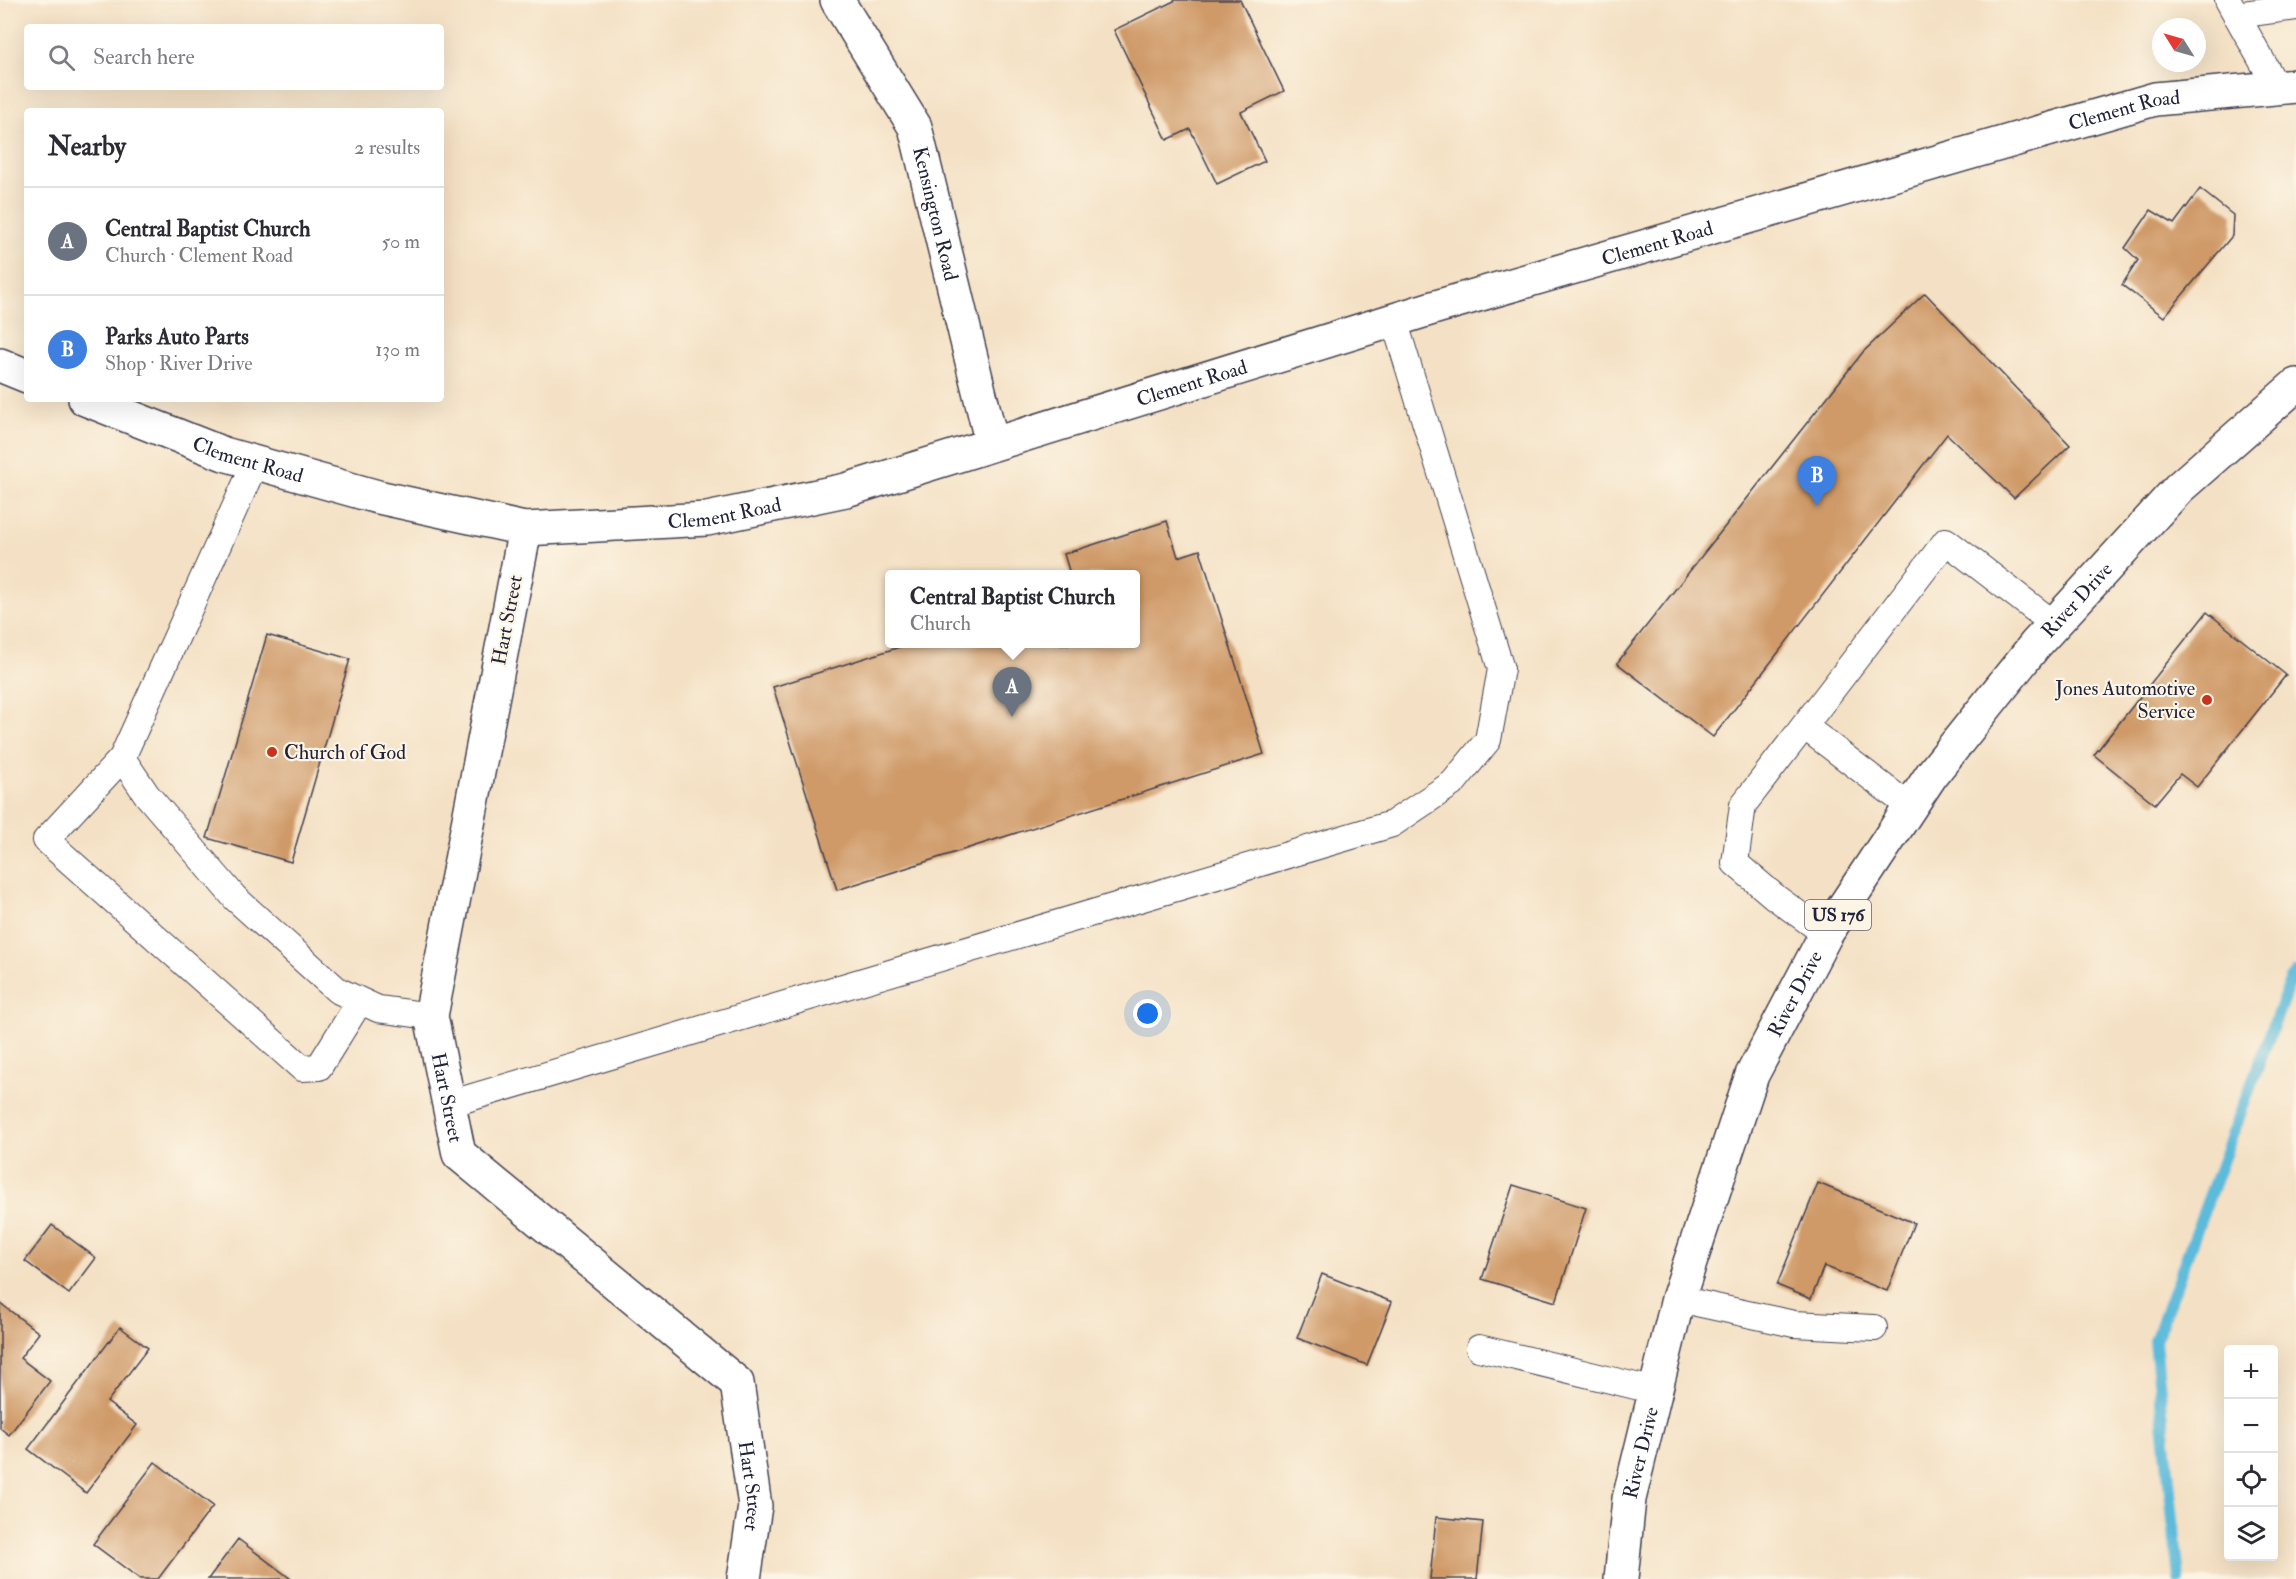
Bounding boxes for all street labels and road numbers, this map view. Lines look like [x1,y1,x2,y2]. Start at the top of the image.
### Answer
street label: Clement Road [2065,84,2181,136]
street label: Kensington Road [908,144,964,283]
street label: Clement Road [1599,215,1716,271]
street label: Clement Road [1133,354,1250,412]
street label: Clement Road [189,430,306,488]
street label: Clement Road [667,491,783,534]
street label: River Drive [2036,557,2118,643]
street label: Hart Street [486,572,528,667]
road number: US 176 [1805,900,1871,930]
street label: River Drive [1762,946,1828,1041]
street label: Hart Street [426,1050,469,1145]
street label: River Drive [1617,1404,1664,1501]
street label: Hart Street [733,1439,768,1533]

